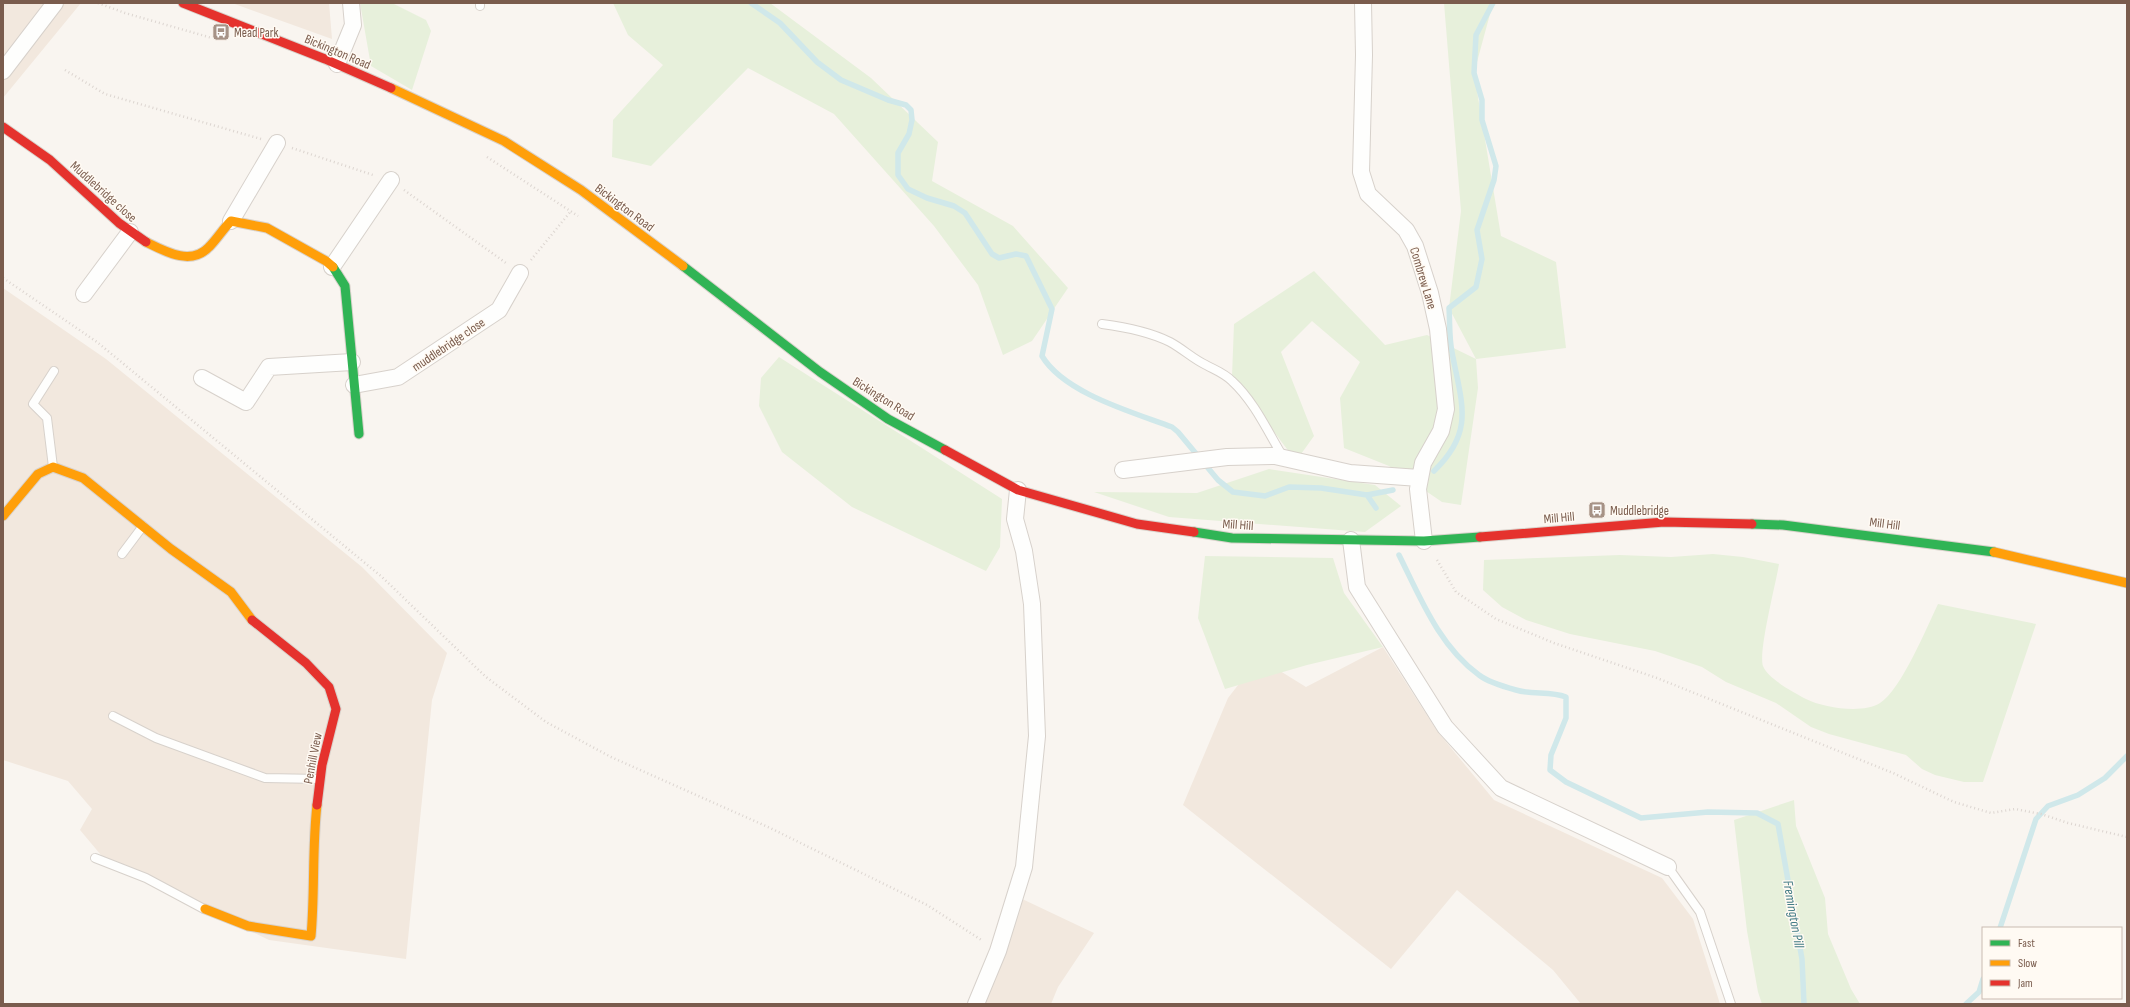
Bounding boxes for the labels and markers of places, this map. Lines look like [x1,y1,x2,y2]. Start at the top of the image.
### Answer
bus stop icon: Mead Park [211,22,231,42]
place label: Mead Park [234,25,278,41]
bus stop icon: Muddlebridge [1587,500,1607,520]
place label: Muddlebridge [1610,503,1669,519]

